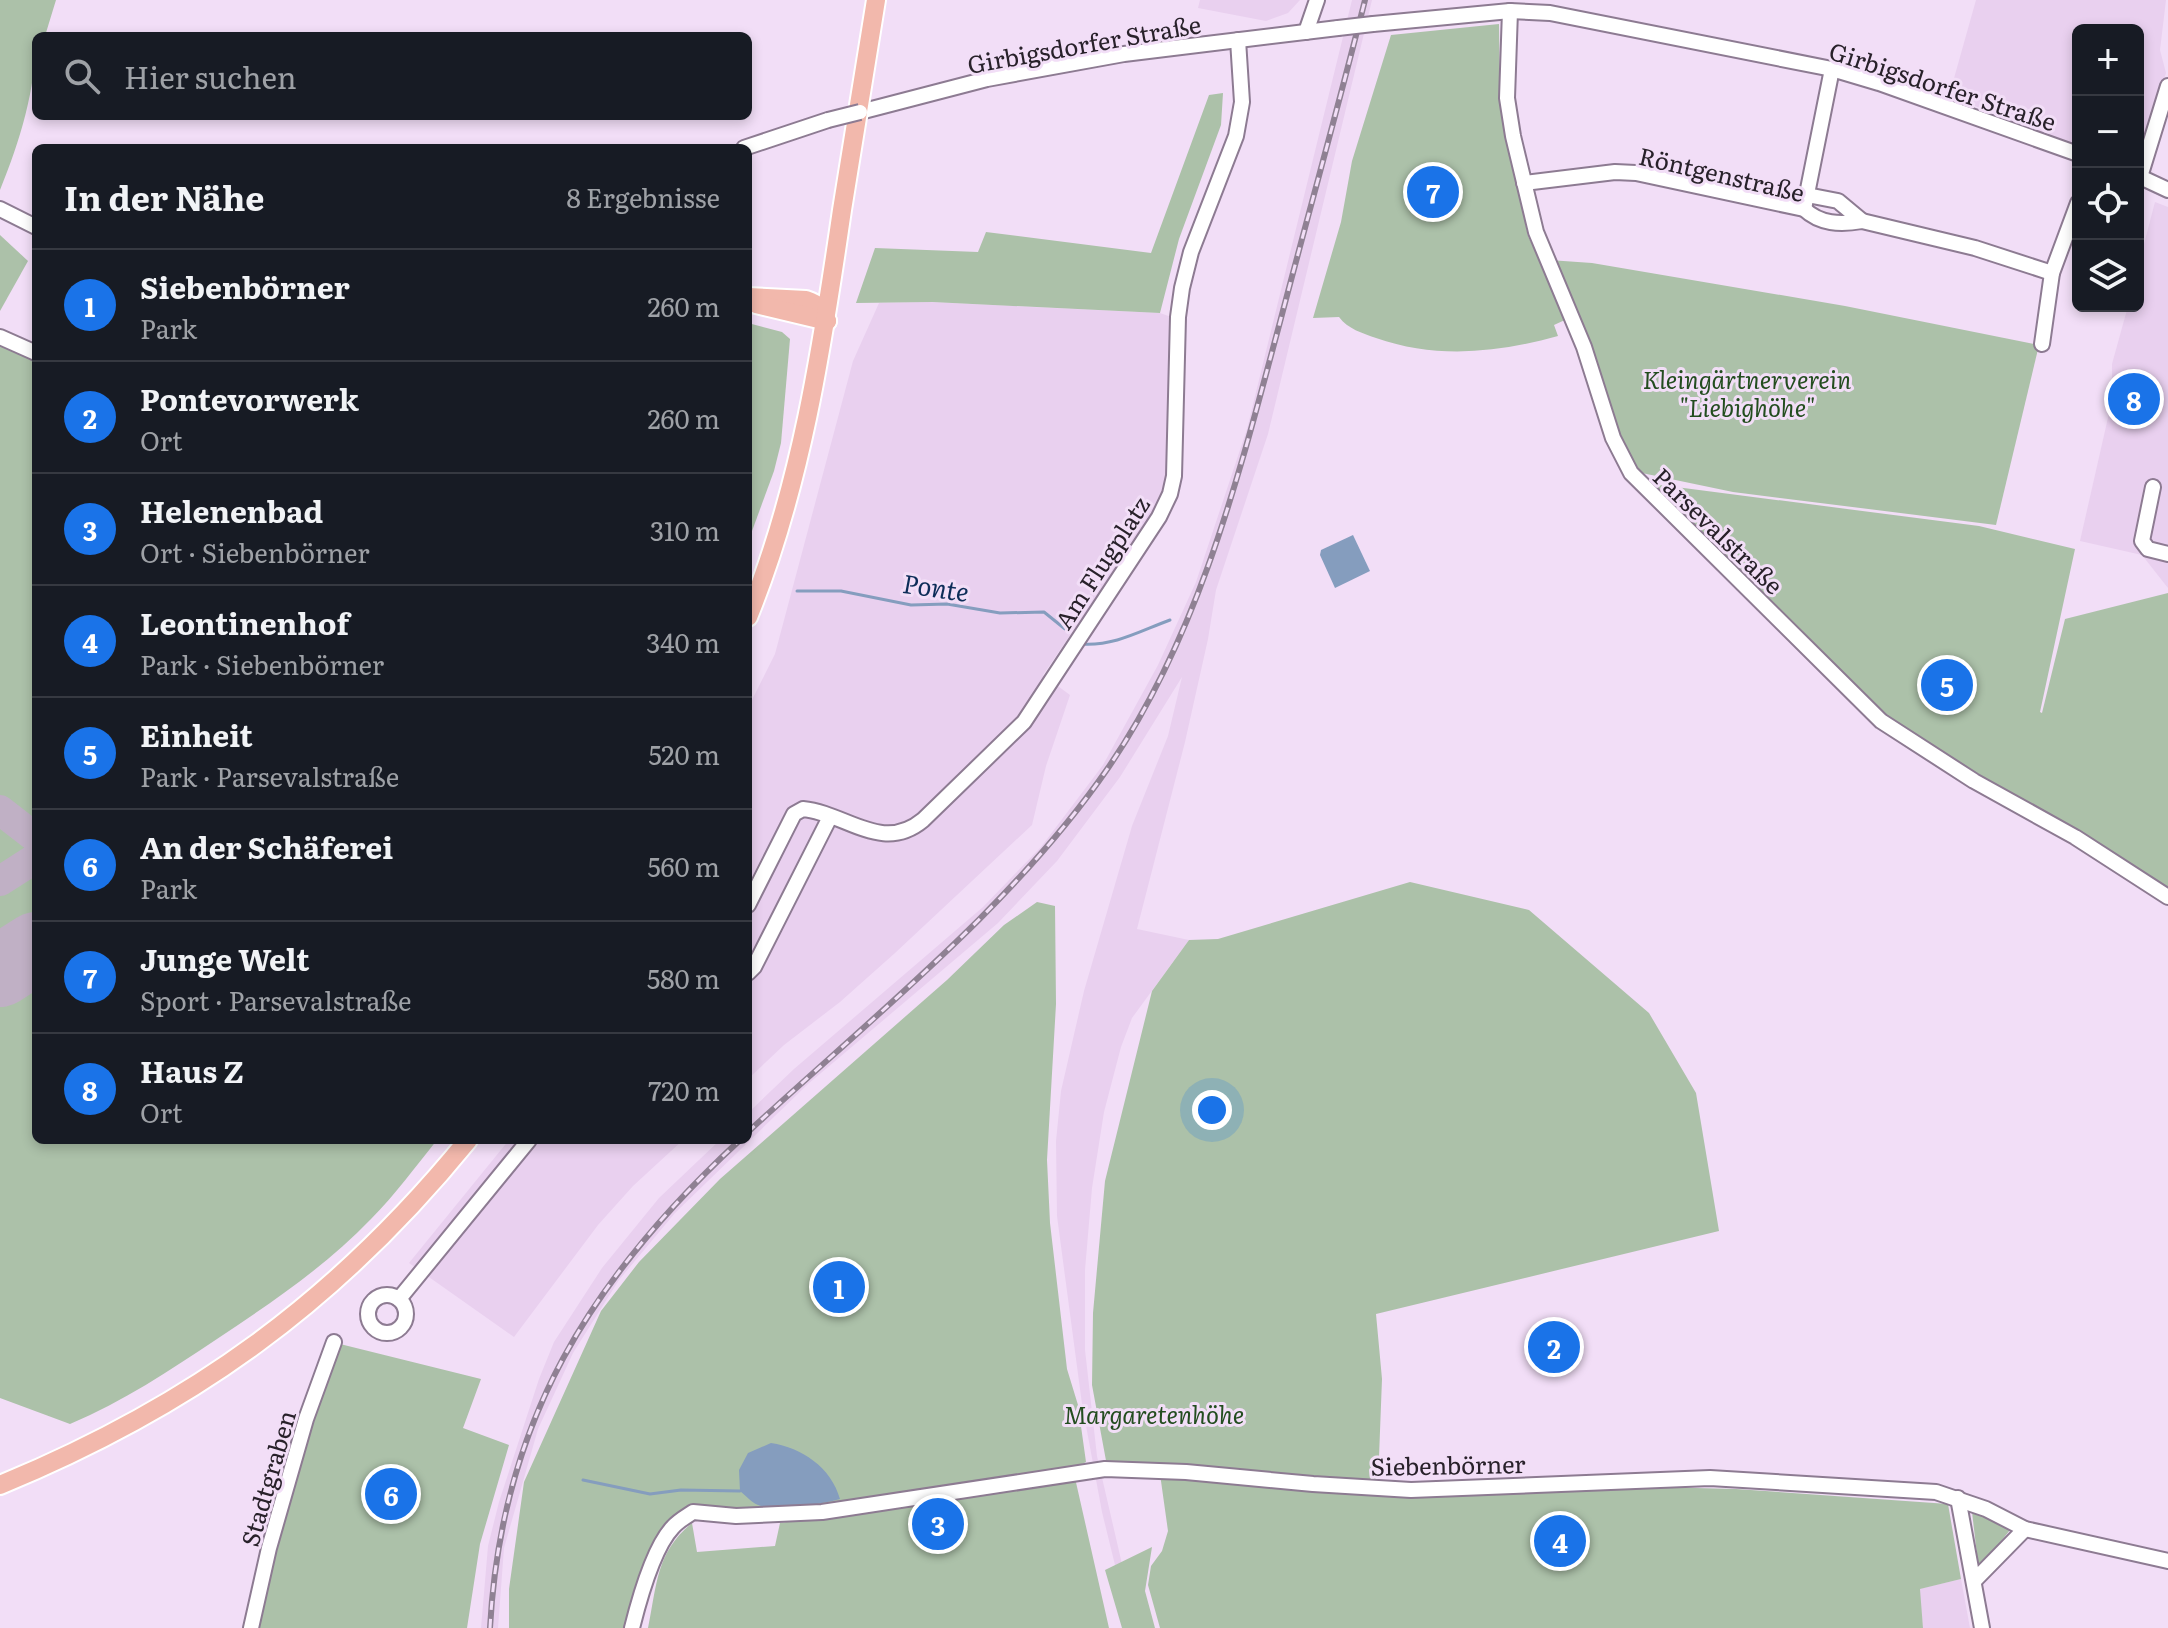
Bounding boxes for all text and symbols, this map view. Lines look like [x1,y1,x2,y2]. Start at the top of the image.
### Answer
street label: Girbigsdorfer Straße [964,5,1204,81]
map controls [2072,24,2144,312]
button: + [2072,24,2144,96]
search box [32,32,752,120]
street label: Girbigsdorfer Straße [1825,32,2061,138]
icon: search [60,54,104,98]
text: Hier suchen [124,54,297,98]
button: − [2072,96,2144,168]
street label: Röntgenstraße [1636,137,1808,209]
pin: 7 [1407,162,1459,222]
button: locate [2072,168,2144,240]
text: In der Nähe [64,171,264,221]
text: 8 Ergebnisse [567,177,720,216]
button: layers [2072,240,2144,312]
text: Siebenbörner [140,264,350,308]
text: 1 [85,286,95,325]
text: 260 m [647,286,720,325]
text: Park [140,308,197,347]
park label: Kleingärtnerverein "Liebighöhe" [1643,361,1851,424]
pin: 8 [2108,369,2160,429]
text: Pontevorwerk [140,376,359,420]
text: 2 [83,398,97,437]
text: 260 m [647,398,720,437]
text: Ort [140,420,183,459]
street label: Parsevalstraße [1646,459,1792,601]
text: Helenenbad [140,488,323,532]
street label: Am Flugplatz [1045,489,1157,635]
text: 3 [83,510,97,549]
text: 310 m [650,510,720,549]
text: Ort · Siebenbörner [140,532,370,571]
water label: Ponte [900,562,972,610]
text: Leontinenhof [140,600,349,644]
text: 4 [82,622,98,661]
text: 340 m [646,622,720,661]
text: Park · Siebenbörner [140,644,384,683]
pin: 5 [1921,655,1973,715]
text: Einheit [140,712,253,756]
text: 5 [83,734,97,773]
text: 520 m [648,734,720,773]
text: Park · Parsevalstraße [140,756,399,795]
text: An der Schäferei [140,824,393,868]
text: 6 [82,846,98,885]
text: 560 m [647,846,720,885]
text: Park [140,868,197,907]
text: Junge Welt [140,936,309,980]
text: 7 [83,958,97,997]
text: 580 m [647,958,720,997]
text: Sport · Parsevalstraße [140,980,412,1019]
text: Haus Z [140,1048,244,1092]
text: 8 [82,1070,98,1109]
text: 720 m [648,1070,720,1109]
your location [1192,1090,1232,1130]
text: Ort [140,1092,183,1131]
pin: 1 [813,1257,865,1317]
pin: 2 [1528,1317,1580,1377]
park label: Margaretenhöhe [1064,1396,1244,1431]
street label: Stadtgraben [231,1406,303,1550]
street label: Siebenbörner [1370,1445,1526,1483]
pin: 6 [365,1464,417,1524]
pin: 3 [912,1494,964,1554]
pin: 4 [1534,1511,1586,1571]

